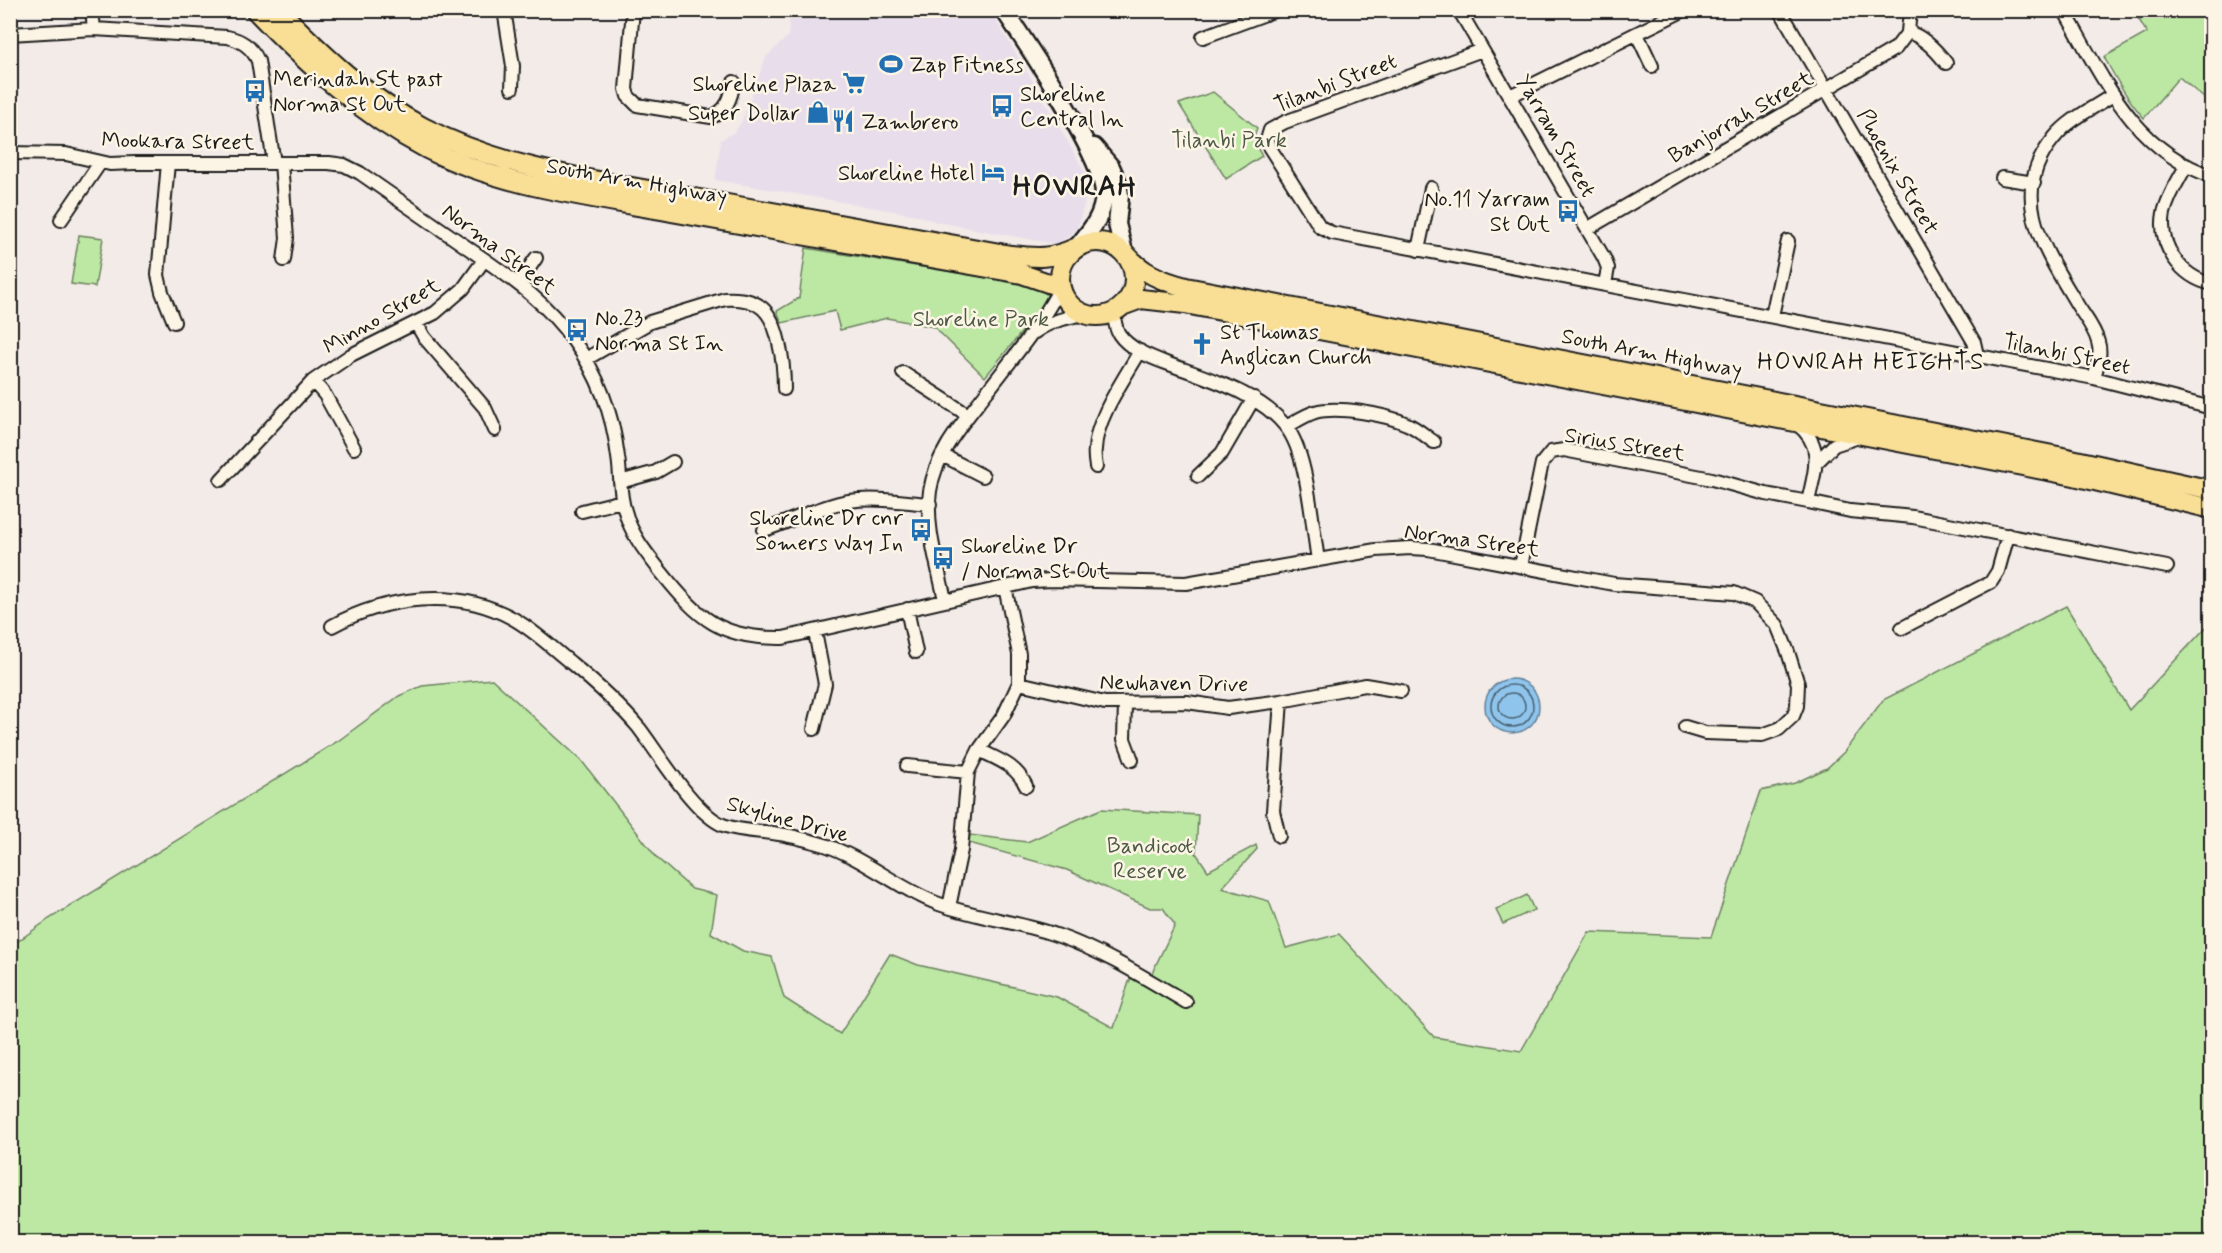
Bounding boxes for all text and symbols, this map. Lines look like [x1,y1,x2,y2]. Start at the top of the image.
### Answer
street label: Tilanbi Street [1270,48,1401,120]
sports icon: Zap Fitness [878,51,904,77]
place label: Zap Fitness [909,52,1024,80]
street label: Banjorrah Street [1664,65,1818,170]
place label: Merindah St past Norma St Out [273,66,443,119]
street label: Yarram Street [1509,69,1602,203]
supermarket icon: Shoreline Plaza [841,70,867,96]
place label: Shoreline Plaza [693,71,837,99]
bus stop icon: Merindah St past Norma St Out [242,78,268,104]
place label: Shoreline Central In [1020,81,1124,134]
bus stop icon: Shoreline Central In [989,93,1015,119]
shop icon: Super Dollar [805,99,831,125]
place label: Super Dollar [688,100,800,128]
street label: Phoenix Street [1850,104,1945,240]
restaurant icon: Zambrero [830,108,856,134]
place label: Zambrero [861,109,958,137]
street label: Mookara Street [101,127,255,157]
park label: Tilanbi Park [1171,127,1287,155]
street label: South Arm Highway [544,152,729,213]
hotel icon: Shoreline Hotel [980,159,1006,185]
place label: Shoreline Hotel [838,160,975,188]
district label: HOWRAH [1013,169,1137,206]
place label: No.11 Yarram St Out [1424,186,1550,239]
street label: Norma Street [436,197,562,302]
bus stop icon: No.11 Yarram St Out [1555,198,1581,224]
street label: Minno Street [319,272,446,361]
place label: No.23 Norma St In [595,305,723,358]
park label: Shoreline Park [913,306,1049,334]
bus stop icon: No.23 Norma St In [564,317,590,343]
place label: St Thomas Anglican Church [1220,319,1372,375]
street label: South Arm Highway [1559,323,1744,386]
street label: Tilanbi Street [2000,328,2133,382]
church icon: St Thomas Anglican Church [1189,331,1215,357]
district label: HOWRAH HEIGHTS [1757,347,1985,378]
street label: Sirius Street [1562,422,1687,468]
place label: Shoreline Dr cnr Somers Way In [749,505,904,558]
bus stop icon: Shoreline Dr cnr Somers Way In [908,517,934,543]
street label: Norma Street [1402,518,1541,564]
place label: Shoreline Dr / Norma St Out [961,533,1110,586]
bus stop icon: Shoreline Dr / Norma St Out [930,545,956,571]
street label: Newhaven Drive [1099,669,1249,699]
street label: Skyline Drive [723,790,852,850]
park label: Bandicoot Reserve [1107,833,1193,886]

